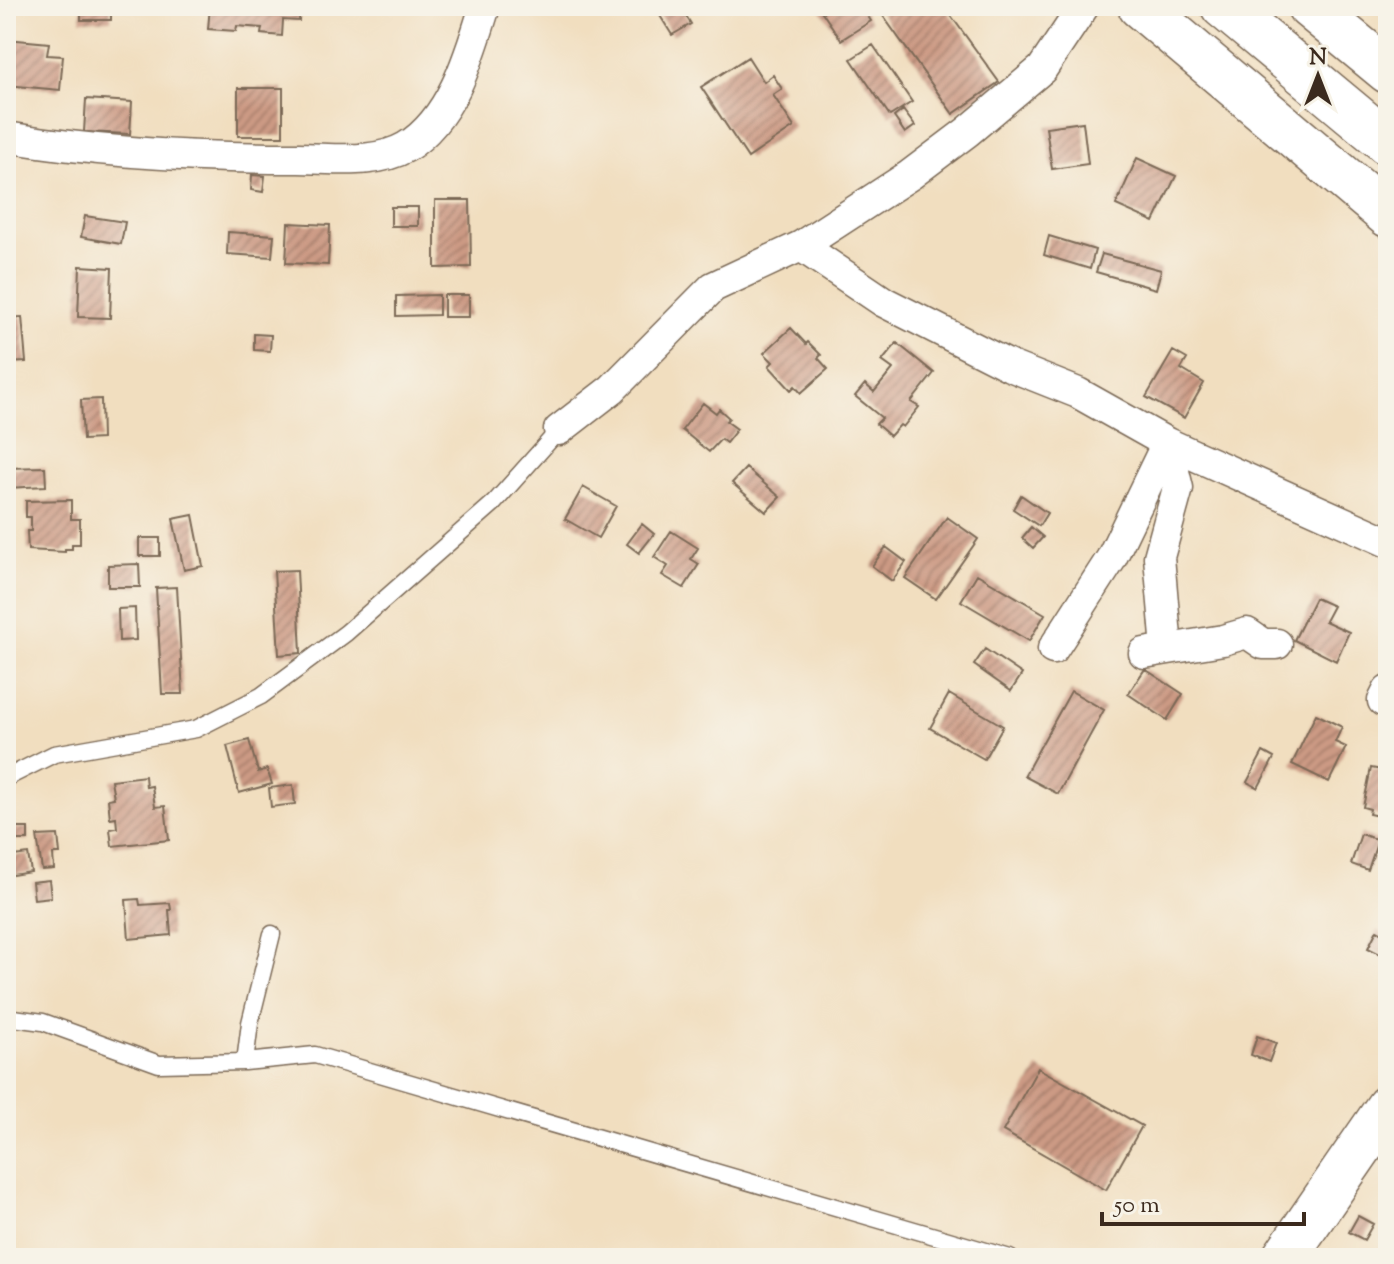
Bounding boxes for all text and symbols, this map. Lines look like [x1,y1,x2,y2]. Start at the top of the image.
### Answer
north arrow [1278,36,1358,116]
text: N [1309,43,1327,75]
scale bar [1102,1176,1304,1226]
text: 50 m [1112,1189,1160,1223]

